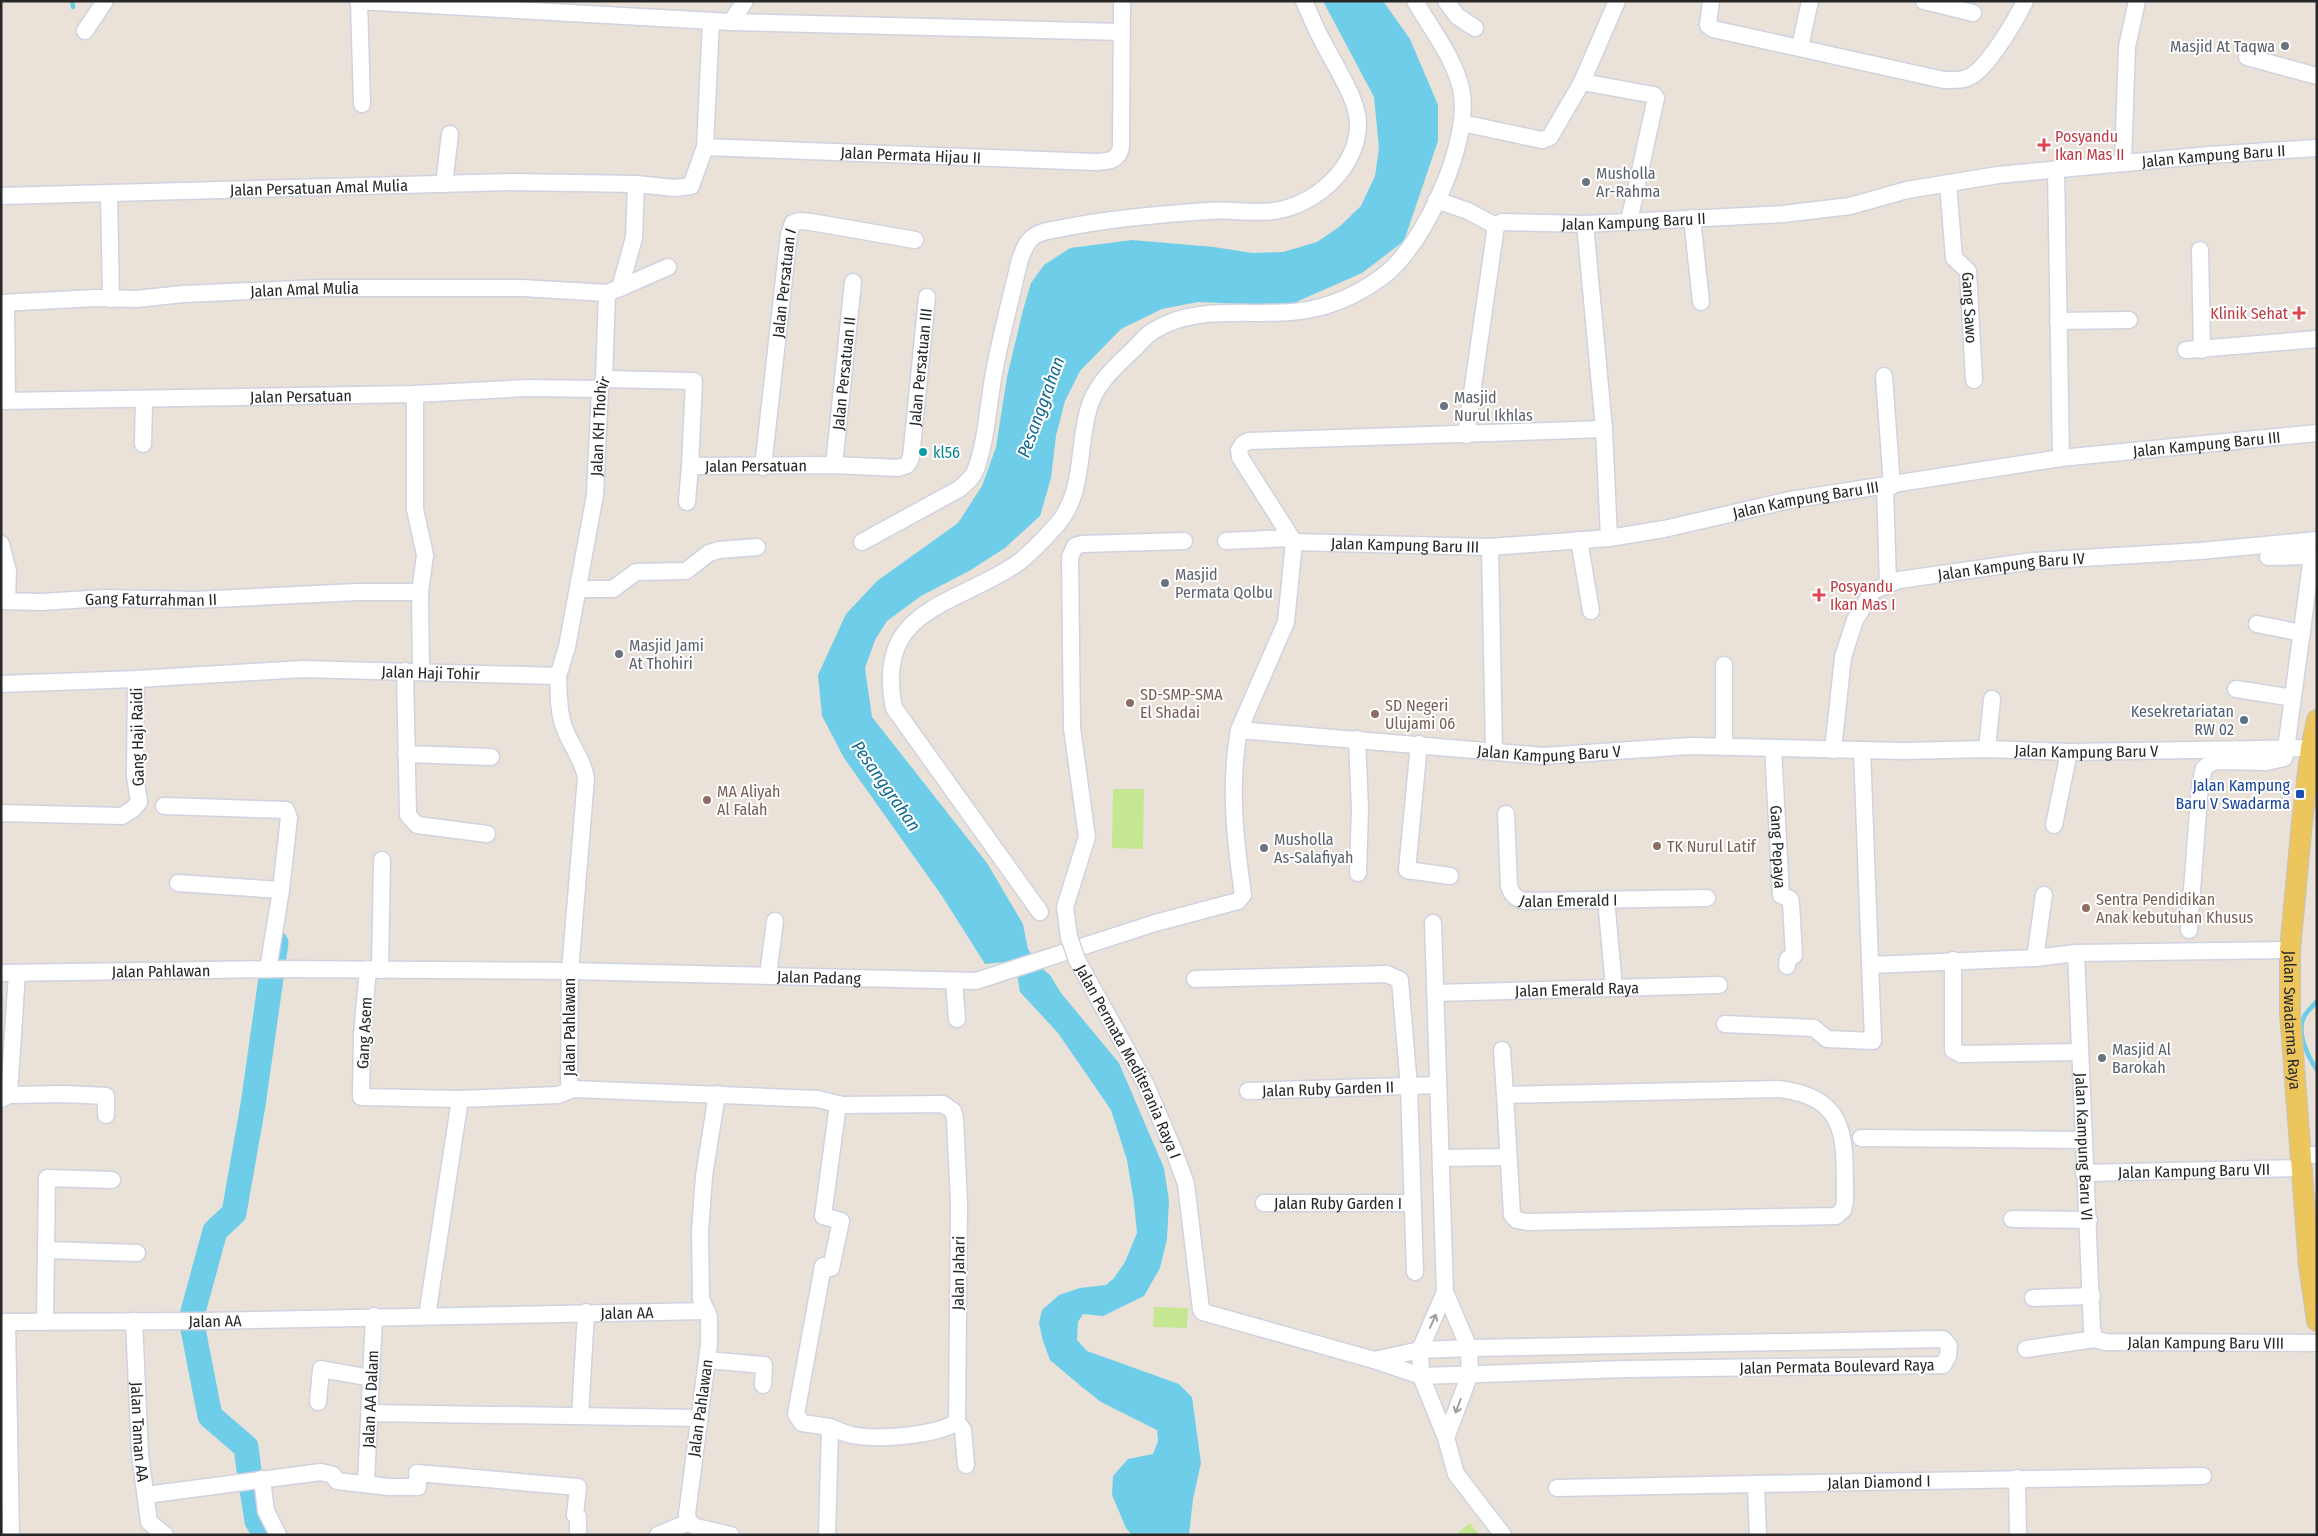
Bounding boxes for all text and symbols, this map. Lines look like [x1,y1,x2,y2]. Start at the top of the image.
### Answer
place label: Masjid At Taqwa [2170,37,2275,56]
marker: Masjid At Taqwa [2279,40,2291,52]
place label: Posyandu Ikan Mas II [2055,127,2125,164]
marker: Posyandu Ikan Mas II [2037,138,2051,152]
street label: Jalan Kampung Baru II [2141,141,2286,171]
street label: Jalan Permata Hijau II [840,143,981,168]
place label: Musholla Ar-Rahma [1596,164,1661,201]
street label: Jalan Persatuan Amal Mulia [230,176,408,200]
marker: Musholla Ar-Rahma [1580,176,1592,188]
street label: Jalan Kampung Baru II [1561,209,1706,234]
street label: Jalan Persatuan I [768,226,800,339]
street label: Gang Sawo [1958,271,1981,344]
street label: Jalan Amal Mulia [250,279,359,301]
place label: Klinik Sehat [2210,304,2289,323]
marker: Klinik Sehat [2292,306,2306,320]
street label: Jalan Persatuan III [905,307,936,427]
street label: Jalan Persatuan II [829,316,859,431]
water label: Pesanggrahan [1013,354,1069,460]
street label: Jalan KH Thohir [587,373,614,477]
street label: Jalan Persatuan [250,386,352,407]
place label: Masjid Nurul Ikhlas [1454,388,1533,425]
marker: Masjid Nurul Ikhlas [1438,400,1450,412]
street label: Jalan Kampung Baru III [2132,428,2281,461]
place label: kl56 [933,443,960,462]
marker: kl56 [917,446,929,458]
street label: Jalan Persatuan [705,456,807,476]
street label: Jalan Kampung Baru III [1731,477,1880,523]
street label: Jalan Kampung Baru III [1331,534,1479,557]
street label: Jalan Kampung Baru IV [1936,549,2086,584]
place label: Masjid Permata Qolbu [1175,565,1273,602]
marker: Masjid Permata Qolbu [1159,577,1171,589]
place label: Posyandu Ikan Mas I [1830,577,1895,614]
marker: Posyandu Ikan Mas I [1812,588,1826,602]
street label: Gang Faturrahman II [84,589,217,610]
place label: Masjid Jami At Thohiri [629,636,704,673]
marker: Masjid Jami At Thohiri [613,648,625,660]
street label: Jalan Haji Tohir [381,662,480,684]
place label: SD-SMP-SMA El Shadai [1140,685,1223,722]
street label: Gang Haji Raidi [127,687,148,787]
place label: SD Negeri Ulujami 06 [1385,696,1455,733]
marker: SD-SMP-SMA El Shadai [1124,697,1136,709]
place label: Kesekretariatan RW 02 [2131,702,2234,739]
marker: SD Negeri Ulujami 06 [1369,708,1381,720]
marker: Kesekretariatan RW 02 [2238,714,2250,726]
water label: Pesanggrahan [847,736,925,836]
street label: Jalan Kampung Baru V [1476,741,1622,766]
street label: Jalan Kampung Baru V [2014,741,2159,762]
place label: Jalan Kampung Baru V Swadarma [2176,776,2290,813]
place label: MA Aliyah Al Falah [717,782,780,819]
marker: Jalan Kampung Baru V Swadarma [2294,788,2306,800]
marker: MA Aliyah Al Falah [701,794,713,806]
street label: Gang Pepaya [1766,805,1790,889]
place label: Musholla As-Salafiyah [1274,830,1354,867]
place label: TK Nurul Latif [1667,837,1757,856]
marker: TK Nurul Latif [1651,840,1663,852]
marker: Musholla As-Salafiyah [1258,842,1270,854]
street label: Jalan Emerald I [1517,890,1618,911]
place label: Sentra Pendidikan Anak kebutuhan Khusus [2096,890,2254,927]
marker: Sentra Pendidikan Anak kebutuhan Khusus [2080,902,2092,914]
street label: Jalan Swadarma Raya [2280,951,2305,1091]
street label: Jalan Pahlawan [112,961,210,981]
street label: Jalan Permata Mediterania Raya I [1071,961,1185,1161]
street label: Jalan Padang [777,967,862,988]
street label: Jalan Pahlawan [560,978,579,1076]
street label: Jalan Emerald Raya [1515,978,1639,1001]
street label: Gang Asem [353,996,376,1070]
place label: Masjid Al Barokah [2112,1040,2171,1077]
marker: Masjid Al Barokah [2096,1052,2108,1064]
street label: Jalan Kampung Baru VI [2071,1072,2096,1221]
street label: Jalan Ruby Garden II [1262,1077,1394,1101]
street label: Jalan Kampung Baru VII [2118,1160,2270,1182]
street label: Jalan Ruby Garden I [1274,1194,1402,1213]
street label: Jalan Jahari [948,1236,969,1310]
street label: Jalan AA [600,1303,654,1323]
street label: Jalan AA [188,1311,242,1331]
one-way arrow [1428,1314,1438,1329]
street label: Jalan Kampung Baru VIII [2128,1333,2284,1353]
street label: Jalan AA Dalam [359,1350,382,1449]
street label: Jalan Permata Boulevard Raya [1739,1355,1935,1378]
street label: Jalan Pahlawan [684,1358,717,1458]
street label: Jalan Taman AA [127,1382,153,1483]
one-way arrow [1453,1398,1462,1413]
street label: Jalan Diamond I [1827,1472,1931,1493]

